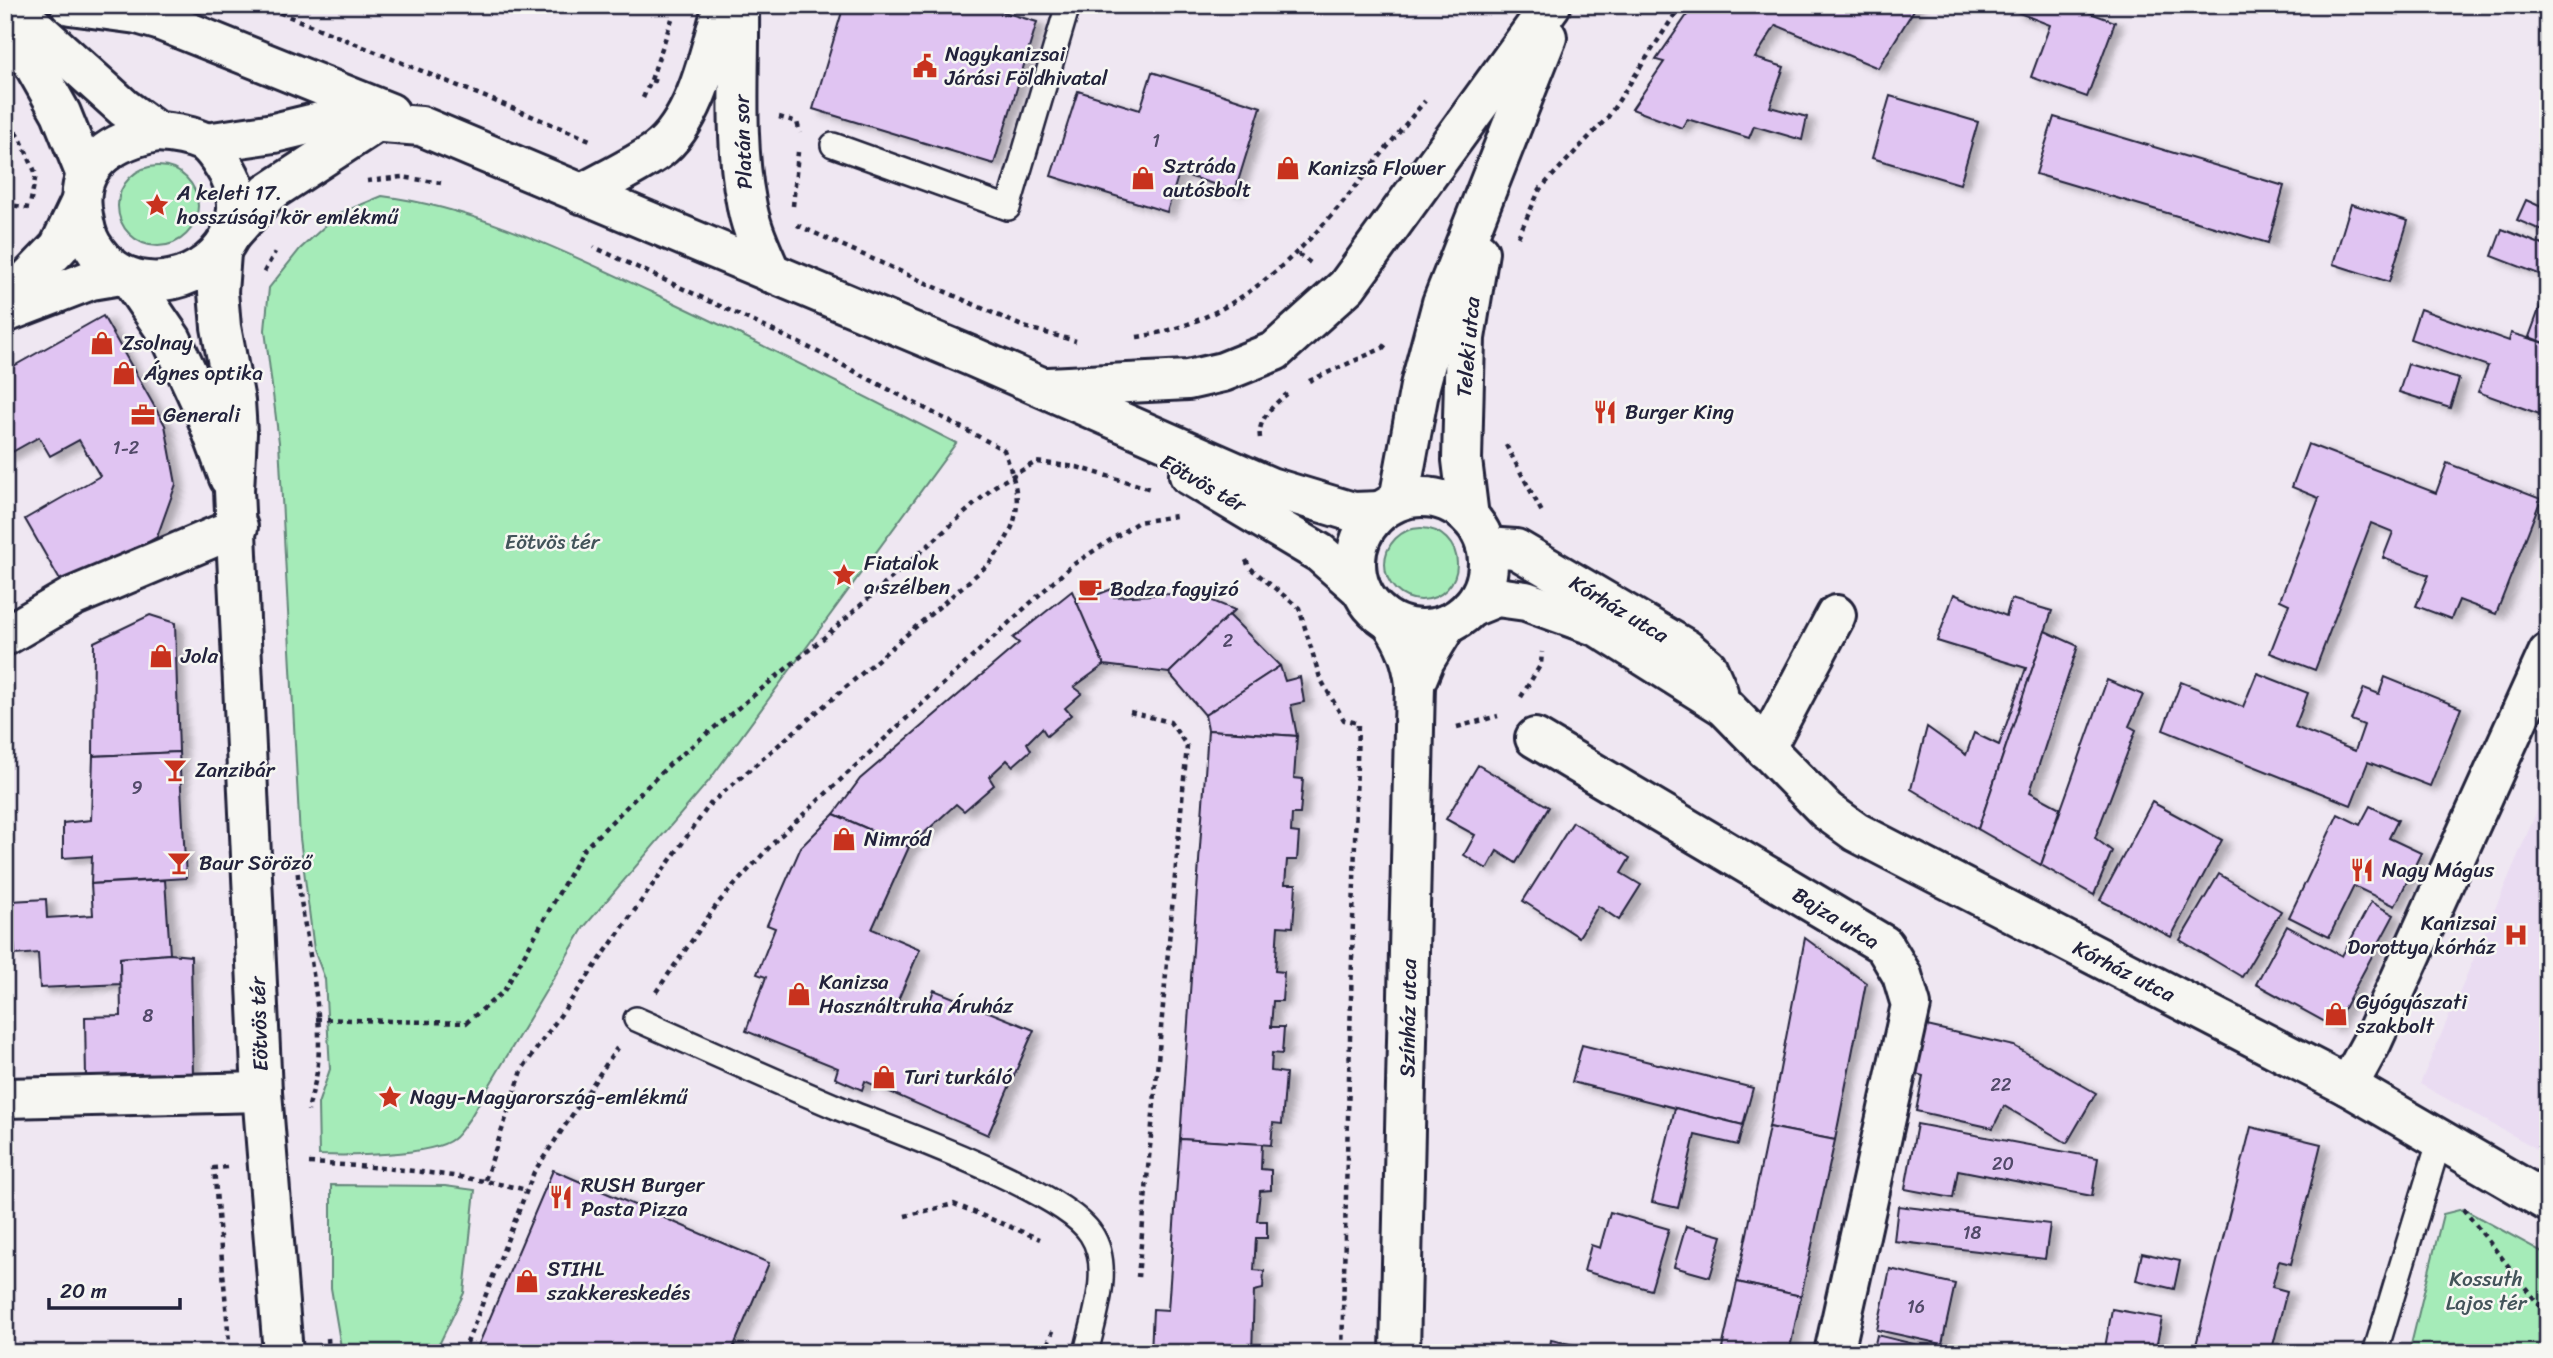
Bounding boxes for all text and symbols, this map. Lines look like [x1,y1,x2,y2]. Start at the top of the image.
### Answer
place label: Nagykanizsai Járási Földhivatal [944,35,1108,97]
public building icon: Nagykanizsai Járási Földhivatal [911,52,939,80]
street label: Platán sor [722,93,764,190]
house number: 1 [1152,125,1160,157]
place label: Sztráda autósbolt [1163,147,1251,209]
place label: Kanizsa Flower [1308,149,1446,187]
shop icon: Kanizsa Flower [1274,154,1302,182]
shop icon: Sztráda autósbolt [1129,164,1157,192]
place label: A keleti 17. hosszúsági kör emlékmű [176,174,399,236]
place icon: A keleti 17. hosszúsági kör emlékmű [143,191,171,219]
street label: Teleki utca [1445,295,1491,399]
place label: Zsolnay [122,324,193,362]
shop icon: Zsolnay [88,329,116,357]
place label: Ágnes optika [143,354,263,392]
shop icon: Ágnes optika [110,359,138,387]
place label: Burger King [1625,393,1734,431]
place label: Generali [163,396,241,434]
restaurant icon: Burger King [1591,398,1619,426]
office icon: Generali [129,401,157,429]
house number: 1-2 [113,432,139,464]
street label: Eötvös tér [1153,443,1255,524]
park label: Eötvös tér [505,523,601,561]
place label: Fiatalok a szélben [864,544,950,606]
place icon: Fiatalok a szélben [830,561,858,589]
street label: Kórház utca [1562,564,1677,654]
place label: Bodza fagyizó [1110,570,1239,608]
cafe icon: Bodza fagyizó [1076,575,1104,603]
house number: 2 [1223,625,1233,657]
place label: Jola [180,637,219,675]
shop icon: Jola [147,642,175,670]
place label: Zanzibár [195,751,276,789]
bar icon: Zanzibár [161,756,189,784]
house number: 9 [131,772,143,804]
place label: Nimród [864,820,933,858]
shop icon: Nimród [830,825,858,853]
place label: Baur Söröző [199,844,313,882]
bar icon: Baur Söröző [165,849,193,877]
place label: Nagy Mágus [2382,851,2494,889]
restaurant icon: Nagy Mágus [2348,856,2376,884]
street label: Bajza utca [1785,876,1888,960]
place label: Kanizsai Dorottya kórház [2347,904,2497,966]
hospital icon: Kanizsai Dorottya kórház [2502,921,2530,949]
street label: Kórház utca [2066,929,2182,1013]
street label: Színház utca [1388,958,1428,1078]
place label: Kanizsa Használtruha Áruház [819,963,1014,1025]
street label: Eötvös tér [238,975,280,1072]
shop icon: Kanizsa Használtruha Áruház [785,980,813,1008]
place label: Gyógyászati szakbolt [2355,983,2468,1045]
house number: 8 [143,1000,154,1032]
shop icon: Gyógyászati szakbolt [2322,1000,2350,1028]
place label: Turi turkáló [904,1058,1013,1096]
shop icon: Turi turkáló [870,1063,898,1091]
house number: 22 [1991,1069,2011,1101]
place label: Nagy-Magyarország-emlékmű [410,1078,688,1116]
place icon: Nagy-Magyarország-emlékmű [376,1083,404,1111]
house number: 20 [1992,1148,2014,1180]
place label: RUSH Burger Pasta Pizza [581,1166,706,1228]
restaurant icon: RUSH Burger Pasta Pizza [547,1183,575,1211]
house number: 18 [1963,1217,1981,1249]
place label: STIHL szakkereskedés [546,1250,690,1312]
park label: Kossuth Lajos tér [2446,1260,2528,1322]
scale bar [49,1267,180,1311]
shop icon: STIHL szakkereskedés [513,1267,541,1295]
text: 20 m [60,1272,107,1310]
house number: 16 [1907,1291,1925,1323]

